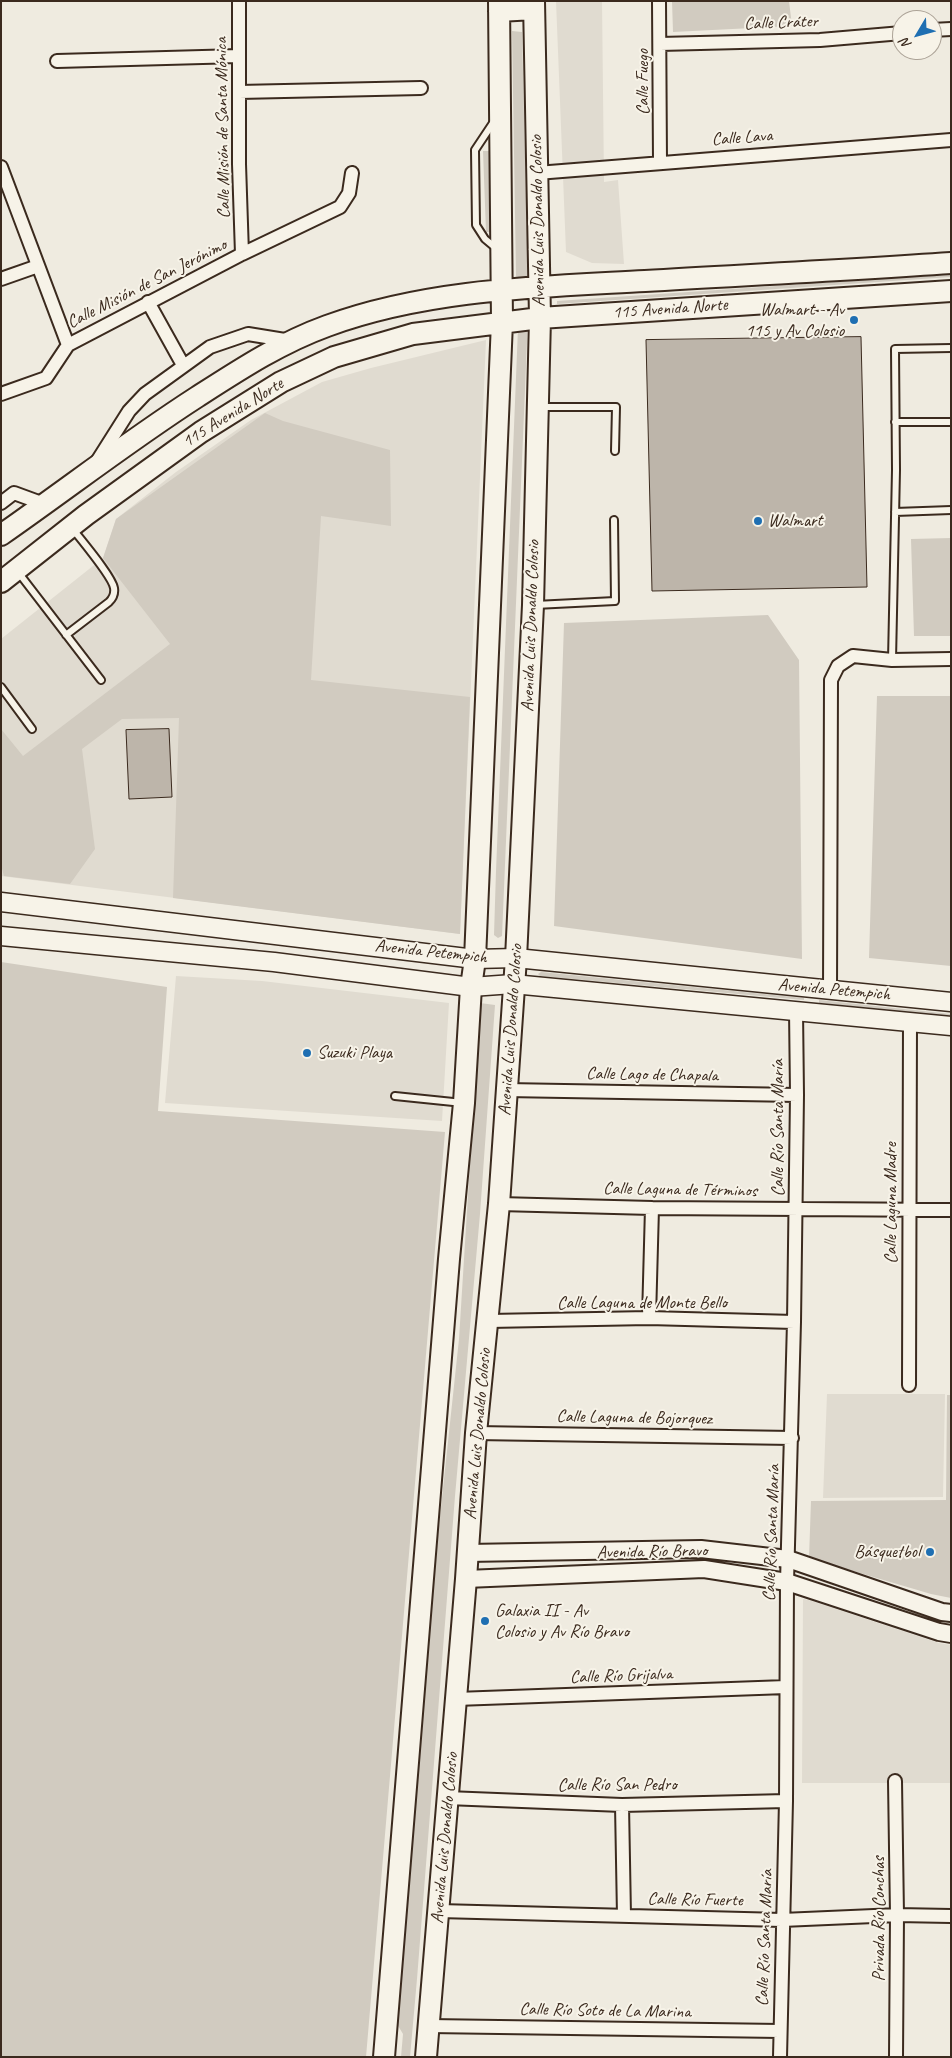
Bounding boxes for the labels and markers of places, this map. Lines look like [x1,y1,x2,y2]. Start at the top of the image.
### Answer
place label: Walmart - Av 115 y Av Colosio [745,299,844,342]
marker: Walmart - Av 115 y Av Colosio [848,314,860,326]
place label: Walmart [768,510,823,532]
marker: Walmart [752,515,764,527]
place label: Suzuki Playa [317,1042,392,1064]
marker: Suzuki Playa [301,1047,313,1059]
place label: Básquetbol [854,1541,920,1563]
marker: Básquetbol [924,1546,936,1558]
place label: Galaxia II - Av Colosio y Av Río Bravo [495,1600,629,1642]
marker: Galaxia II - Av Colosio y Av Río Bravo [479,1615,491,1627]

